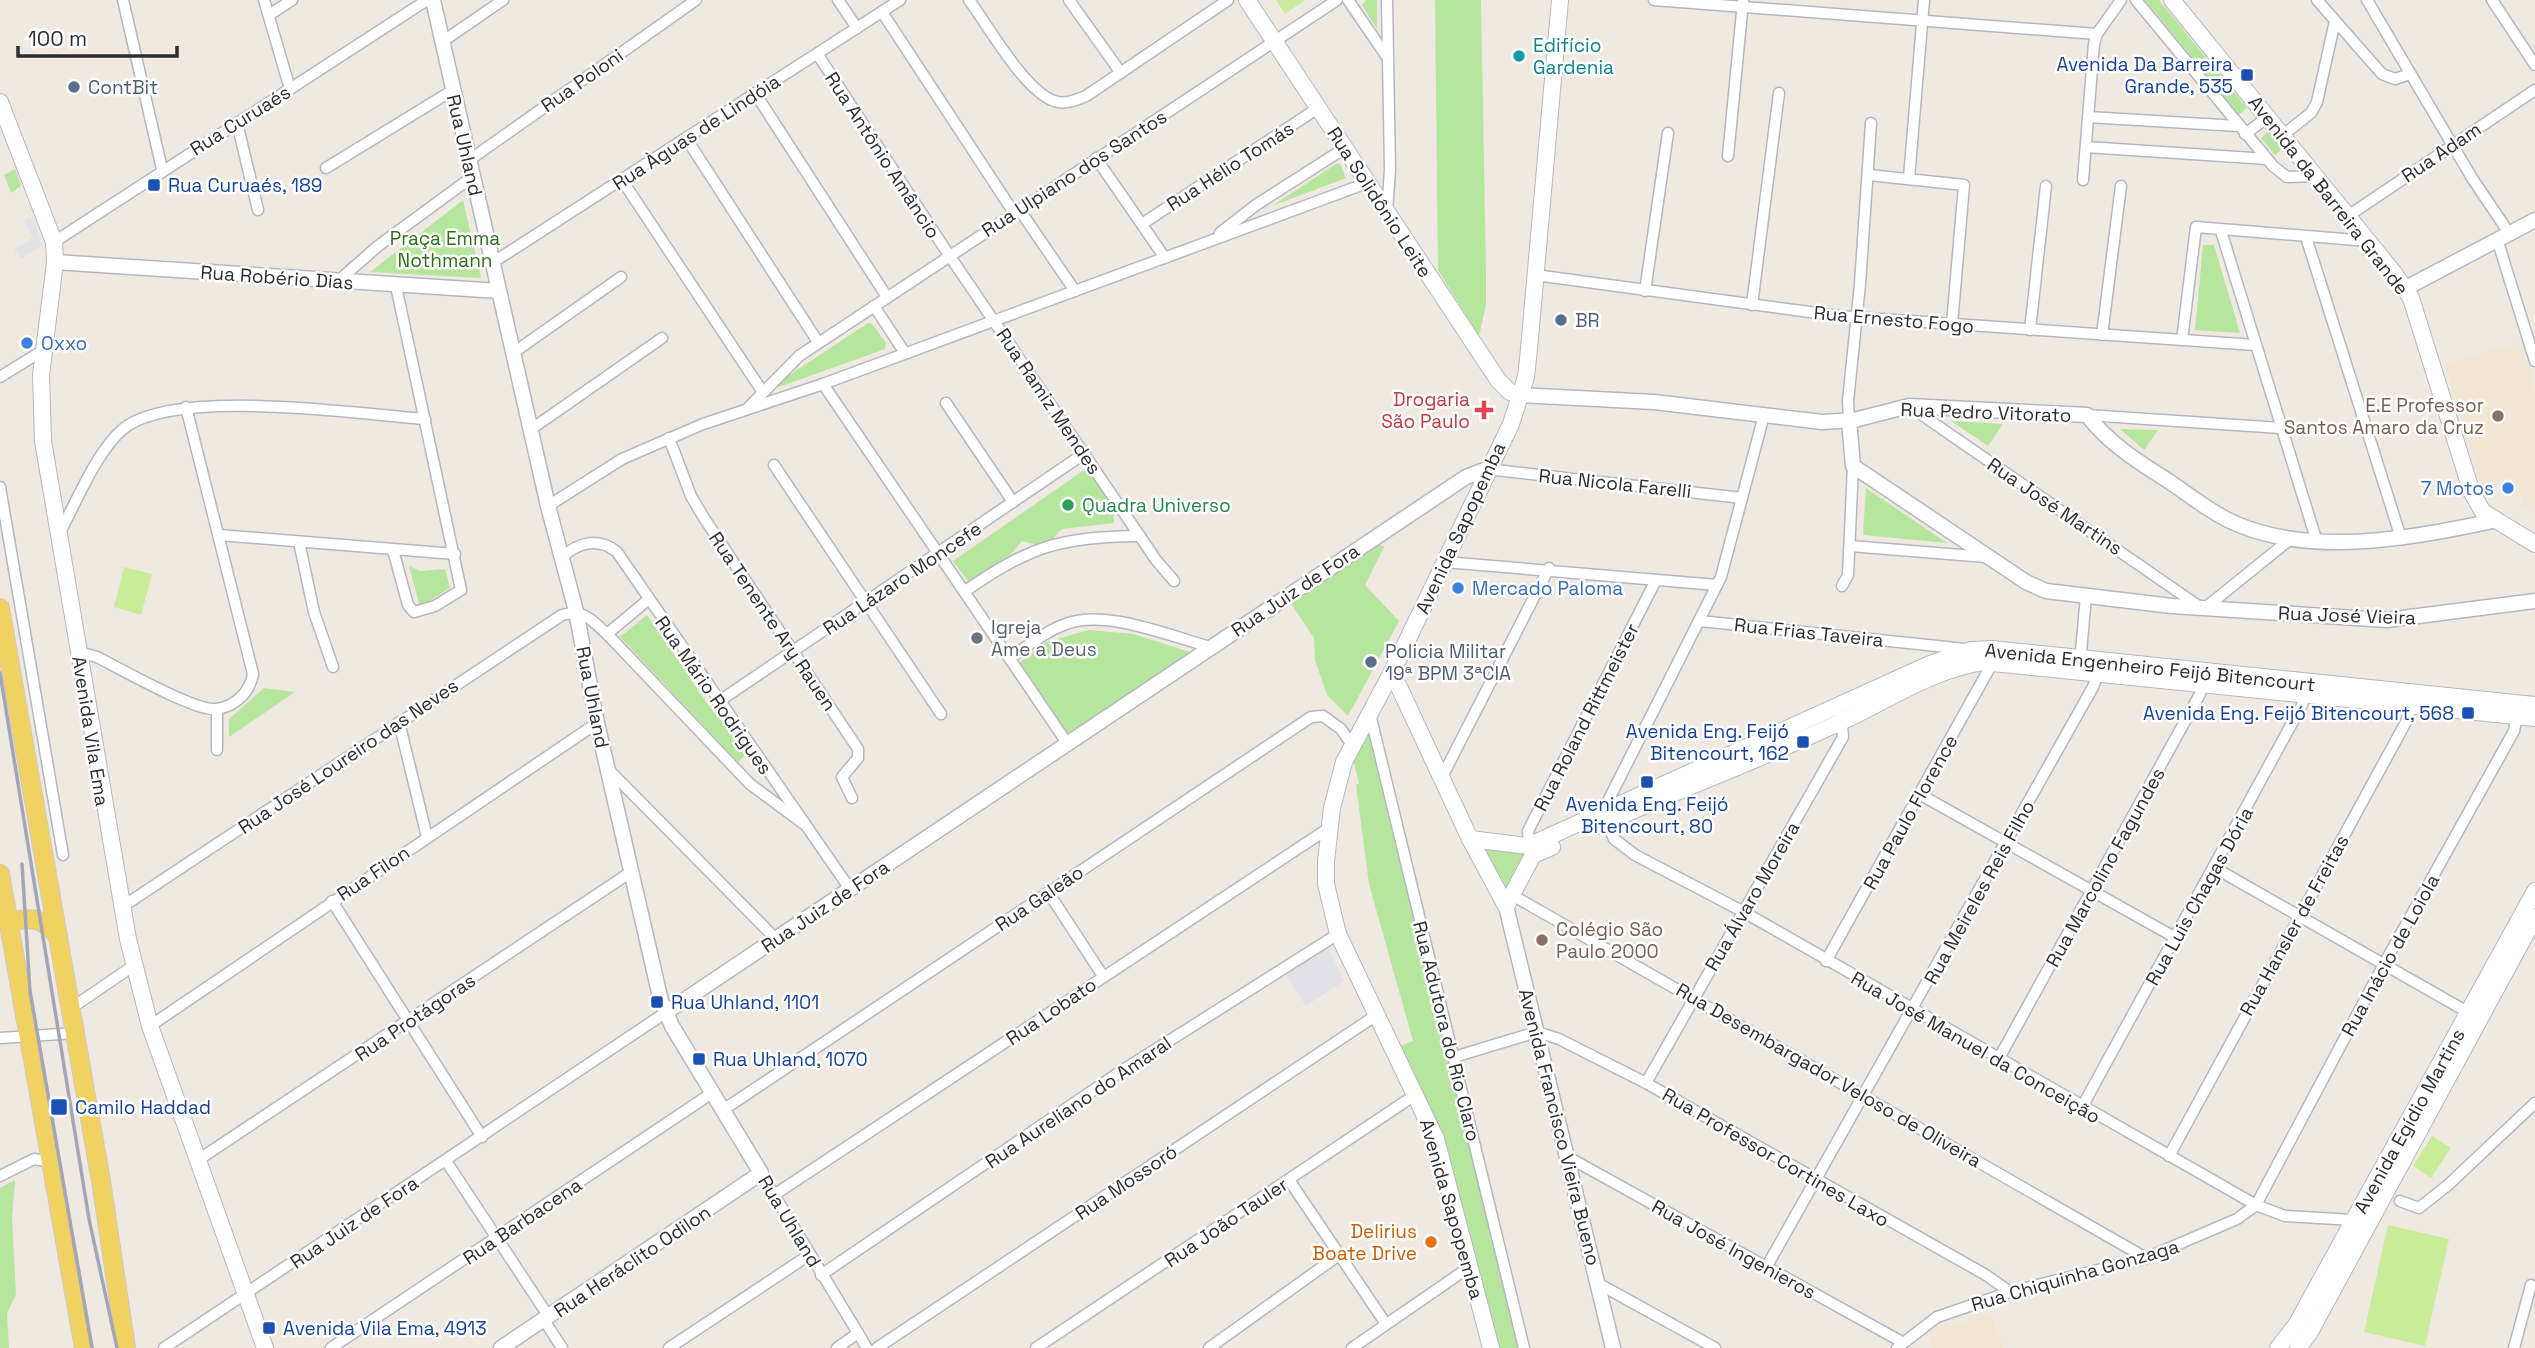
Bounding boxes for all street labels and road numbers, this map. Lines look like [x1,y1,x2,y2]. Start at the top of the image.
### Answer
street label: Rua Poloni [536,43,628,118]
street label: Rua Antônio Amâncio [819,67,946,243]
street label: Rua Àguas de Lindóia [608,69,785,196]
street label: Rua Curuaés [185,80,295,161]
street label: Avenida da Barreira Grande [2243,90,2414,300]
street label: Rua Uhland [441,92,488,198]
street label: Rua Ulpiano dos Santos [977,104,1172,243]
street label: Rua Hélio Tomás [1162,116,1299,217]
street label: Rua Adam [2397,117,2486,188]
street label: Rua Solidônio Leite [1321,122,1438,282]
street label: Rua Robério Dias [200,260,354,295]
street label: Rua Ernesto Fogo [1813,300,1975,339]
street label: Rua Ramiz Mendes [990,323,1107,479]
street label: Rua Pedro Vitorato [1900,397,2072,428]
street label: Avenida Sapopemba [1410,438,1511,618]
street label: Rua José Martins [1982,452,2127,561]
street label: Rua Nicola Farelli [1537,463,1693,504]
street label: Rua Lázaro Moncefe [818,516,986,641]
street label: Rua Tenente Ary Rauen [703,527,842,716]
street label: Rua Juiz de Fora [1226,538,1364,643]
street label: Rua José Vieira [2278,601,2416,630]
street label: Rua Mário Rodrigues [649,611,778,780]
street label: Rua Frias Taveira [1733,612,1885,653]
street label: Rua Roland Rittmeister [1528,619,1645,816]
street label: Avenida Engenheiro Feijó Bitencourt [1984,638,2316,697]
street label: Rua Uhland [570,644,615,750]
street label: Avenida Vila Ema [66,654,115,808]
street label: Rua José Loureiro das Neves [233,673,463,840]
street label: Rua Paulo Florence [1858,730,1963,894]
street label: Rua Marcolino Fagundes [2040,763,2171,971]
street label: Rua Meireles Reis Filho [1918,796,2040,989]
street label: Rua Luis Chagas Dória [2140,802,2259,990]
street label: Rua Álvaro Moreira [1699,817,1805,976]
street label: Rua Hansler de Freitas [2234,830,2355,1020]
street label: Rua Filon [332,840,414,907]
street label: Rua Juiz de Fora [756,854,894,959]
street label: Rua Galeão [990,860,1088,937]
street label: Rua Inácio de Loiola [2336,870,2445,1041]
street label: Rua Adutora do Rio Claro [1407,918,1486,1144]
street label: Rua José Manuel da Conceição [1847,966,2105,1129]
street label: Rua Protágoras [350,968,480,1067]
street label: Rua Lobato [1001,972,1101,1051]
street label: Rua Desembargador Veloso de Oliveira [1671,977,1986,1173]
street label: Avenida Francisco Vieira Bueno [1513,986,1606,1268]
street label: Avenida Egídio Martins [2348,1024,2471,1218]
street label: Rua Aureliano do Amaral [980,1031,1176,1174]
street label: Rua Professor Cortines Laxo [1658,1082,1894,1233]
street label: Avenida Sapopemba [1414,1116,1489,1302]
street label: Rua Mossoró [1070,1139,1182,1226]
street label: Rua Juiz de Fora [285,1170,423,1275]
street label: Rua Uhland [752,1171,827,1272]
street label: Rua Barbacena [458,1172,587,1270]
street label: Rua João Tauler [1160,1172,1293,1273]
street label: Rua José Ingenieros [1647,1194,1820,1305]
street label: Rua Heráclito Odilon [549,1200,716,1323]
street label: Rua Chiquinha Gonzaga [1968,1234,2182,1317]

